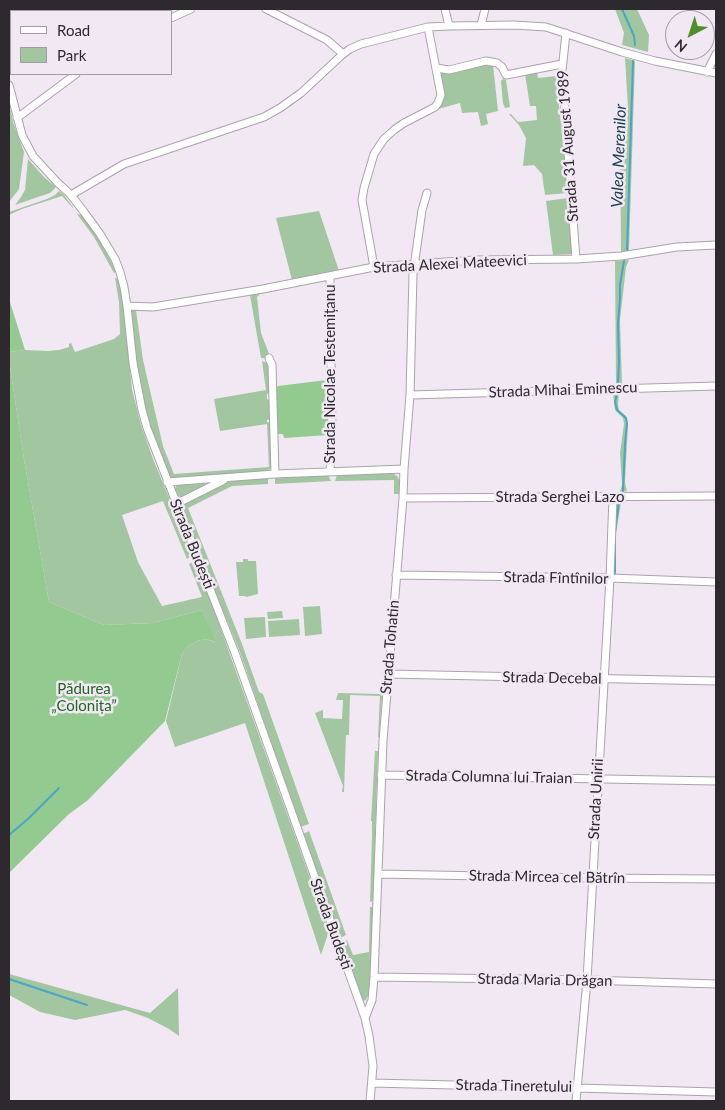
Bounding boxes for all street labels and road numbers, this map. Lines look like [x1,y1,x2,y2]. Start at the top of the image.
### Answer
street label: Strada 31 August 1989 [554,70,582,222]
street label: Strada Alexei Mateevici [373,251,527,277]
street label: Strada Nicolae Testemițanu [321,284,339,464]
street label: Strada Mihai Eminescu [488,378,638,402]
street label: Strada Serghei Lazo [496,488,624,506]
street label: Strada Budești [166,496,218,592]
street label: Strada Fîntînilor [503,568,609,588]
street label: Strada Tohatin [377,599,403,695]
street label: Strada Decebal [502,668,602,688]
street label: Strada Unirii [585,758,607,840]
street label: Strada Columna lui Traian [405,767,573,787]
street label: Strada Mircea cel Bătrîn [469,867,625,887]
street label: Strada Budești [306,876,356,972]
street label: Strada Maria Drăgan [477,970,613,990]
street label: Strada Tineretului [456,1076,572,1096]

